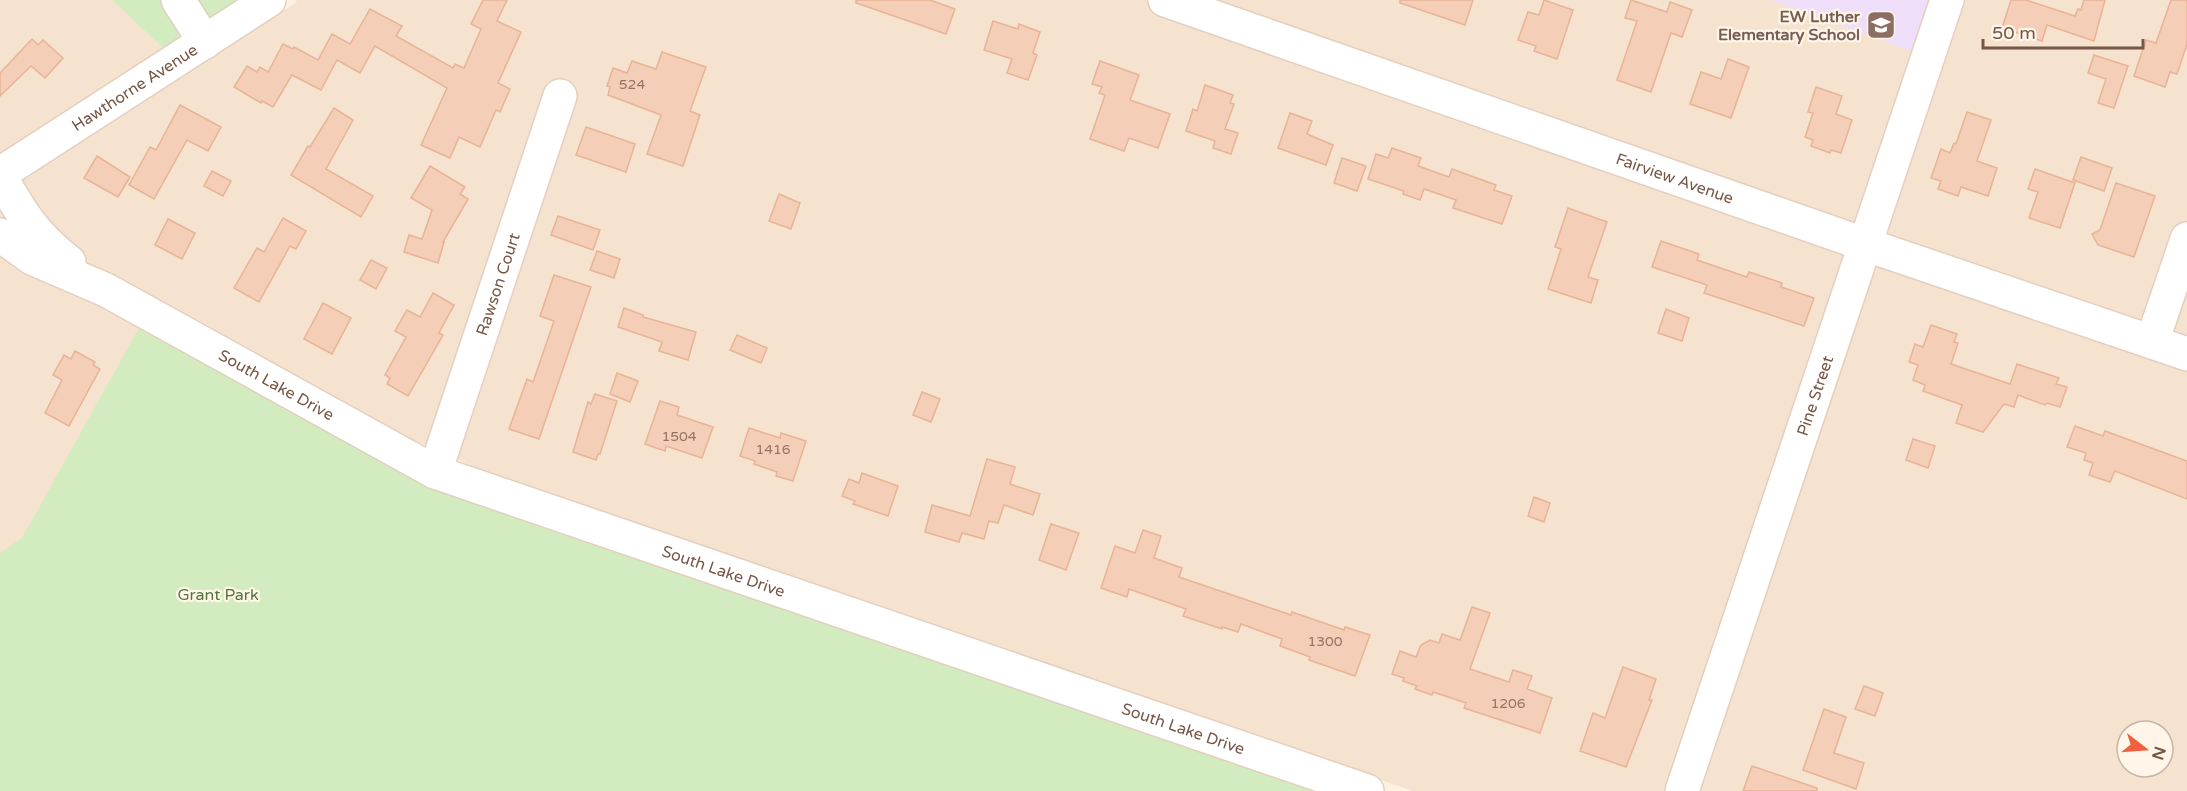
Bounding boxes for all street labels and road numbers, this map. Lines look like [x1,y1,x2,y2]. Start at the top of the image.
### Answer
street label: Hawthorne Avenue [68,40,202,136]
street label: Fairview Avenue [1613,149,1736,209]
street label: Rawson Court [472,231,525,338]
street label: South Lake Drive [215,345,337,425]
street label: Pine Street [1793,353,1838,439]
street label: South Lake Drive [659,541,787,602]
street label: South Lake Drive [1119,699,1247,759]

